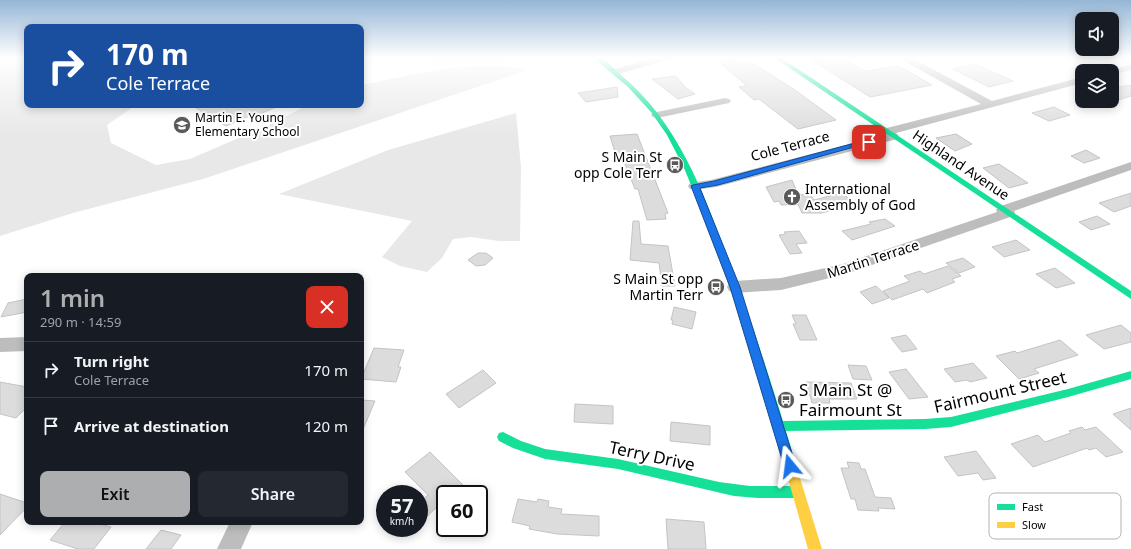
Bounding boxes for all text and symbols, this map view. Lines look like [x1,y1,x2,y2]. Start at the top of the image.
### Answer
map controls [1075,12,1119,108]
button: sound [1075,12,1119,56]
text: 170 m [106,35,189,73]
icon: right [40,40,92,92]
button: layers [1075,64,1119,108]
text: Cole Terrace [106,71,210,95]
place label: Martin E. Young Elementary School [195,109,300,140]
school or university icon: Martin E. Young Elementary School [172,115,192,135]
pin [852,125,886,159]
street label: Highland Avenue [909,125,1013,204]
street label: Cole Terrace [748,126,832,165]
icon: arrive [858,131,880,153]
place label: S Main St opp Cole Terr [574,147,662,182]
bus stop icon: S Main St opp Cole Terr [665,155,685,175]
place label: International Assembly of God [805,179,916,214]
church icon: International Assembly of God [782,187,802,207]
street label: Martin Terrace [824,235,921,282]
place label: S Main St opp Martin Terr [613,269,703,304]
bus stop icon: S Main St opp Martin Terr [706,277,726,297]
text: 1 min [40,281,105,314]
button: close [306,286,348,328]
text: 290 m · 14:59 [40,313,121,331]
text: Turn right [74,351,149,371]
icon: right [40,359,62,381]
text: 170 m [304,360,348,380]
street label: Fairmount Street [932,365,1068,418]
text: Cole Terrace [74,371,149,389]
place label: S Main St @ Fairmount St [799,378,902,421]
bus stop icon: S Main St @ Fairmount St [776,390,796,410]
icon: arrive [40,415,62,437]
text: Arrive at destination [74,416,229,436]
text: 120 m [304,416,348,436]
street label: Terry Drive [607,435,697,476]
position arrow [769,445,811,487]
button: Exit [40,471,190,517]
button: Share [198,471,348,517]
speed limit sign: 60 [436,485,488,537]
text: 57 [391,492,413,519]
legend [989,493,1121,539]
text: Fast [1022,499,1043,514]
text: km/h [390,514,414,528]
text: Slow [1022,517,1046,532]

